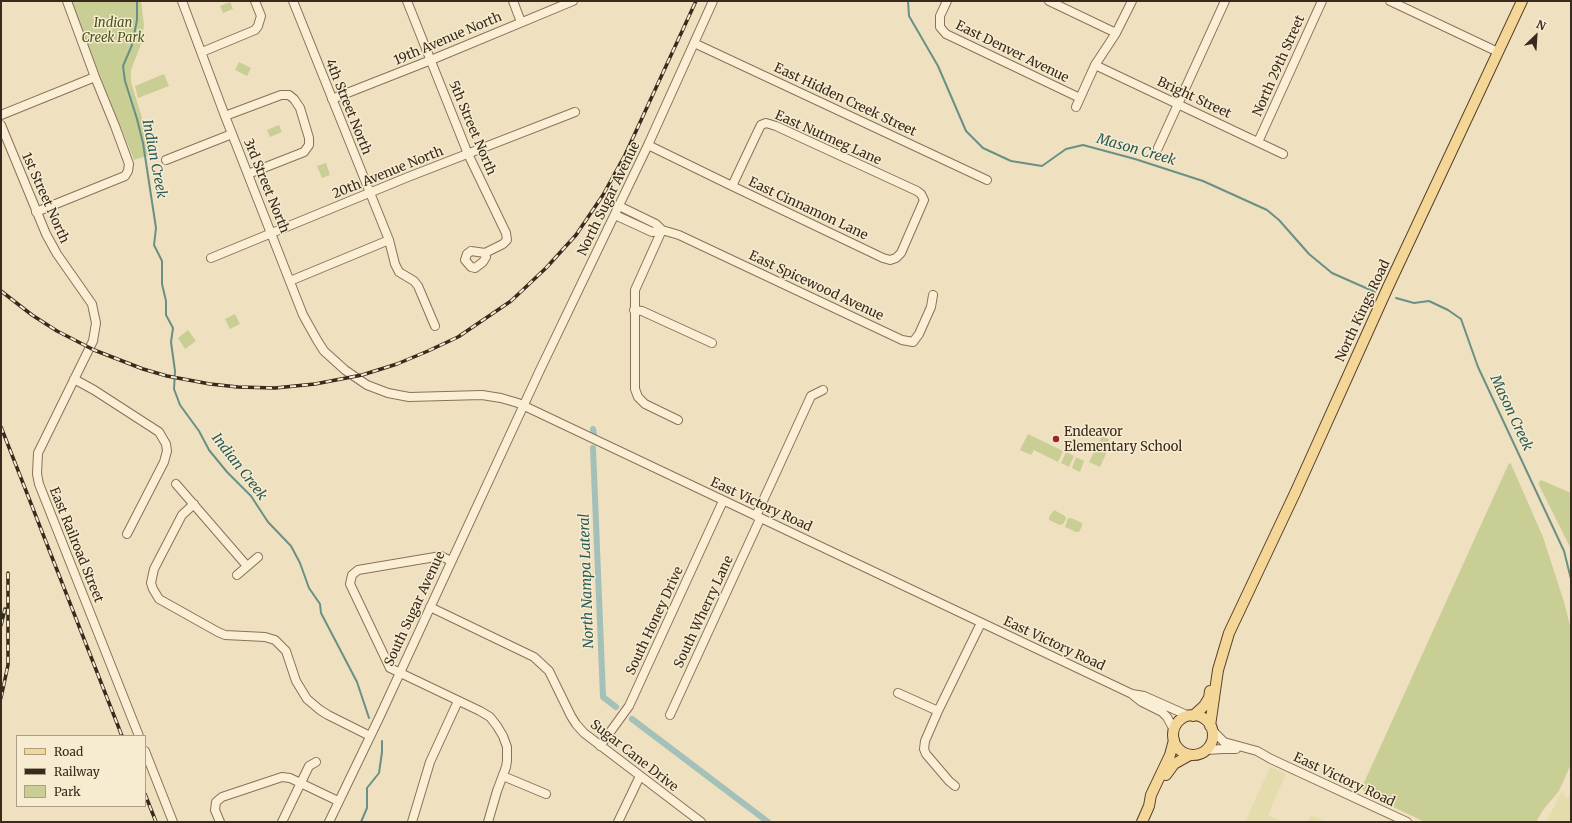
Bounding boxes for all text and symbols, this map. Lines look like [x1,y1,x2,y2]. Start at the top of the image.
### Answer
street label: 19th Avenue North [392,9,504,69]
street label: North 29th Street [1250,13,1308,119]
park label: Indian Creek Park [81,15,145,46]
north arrow [1516,16,1556,56]
text: N [1534,17,1548,33]
street label: East Denver Avenue [953,18,1071,86]
street label: 4th Street North [322,57,374,157]
street label: East Hidden Creek Street [771,60,919,140]
street label: Bright Street [1154,74,1234,122]
street label: 5th Street North [445,78,499,178]
street label: East Nutmeg Lane [772,108,884,168]
water label: Indian Creek [138,118,170,200]
water label: Mason Creek [1094,131,1178,169]
street label: 3rd Street North [240,136,292,236]
street label: North Sugar Avenue [575,139,643,259]
street label: 20th Avenue North [330,144,446,202]
street label: 1st Street North [18,150,72,246]
street label: East Cinnamon Lane [746,174,870,244]
street label: East Spicewood Avenue [746,248,886,324]
street label: North Kings Road [1332,257,1394,365]
water label: Mason Creek [1486,372,1536,454]
place label: Endeavor Elementary School [1064,424,1182,455]
water label: Indian Creek [208,430,270,504]
marker: Endeavor Elementary School [1051,434,1061,444]
street label: East Victory Road [708,475,814,535]
street label: East Railroad Street [46,485,106,605]
water label: North Nampa Lateral [576,513,598,649]
street label: South Sugar Avenue [382,549,448,669]
street label: South Wherry Lane [671,553,737,671]
street label: South Honey Drive [623,564,687,678]
street label: East Victory Road [1001,614,1107,674]
street label: Sugar Cane Drive [587,717,681,795]
legend [16,735,146,807]
text: Road [54,744,83,759]
street label: East Victory Road [1291,750,1397,810]
text: Railway [54,764,100,779]
text: Park [54,784,81,799]

